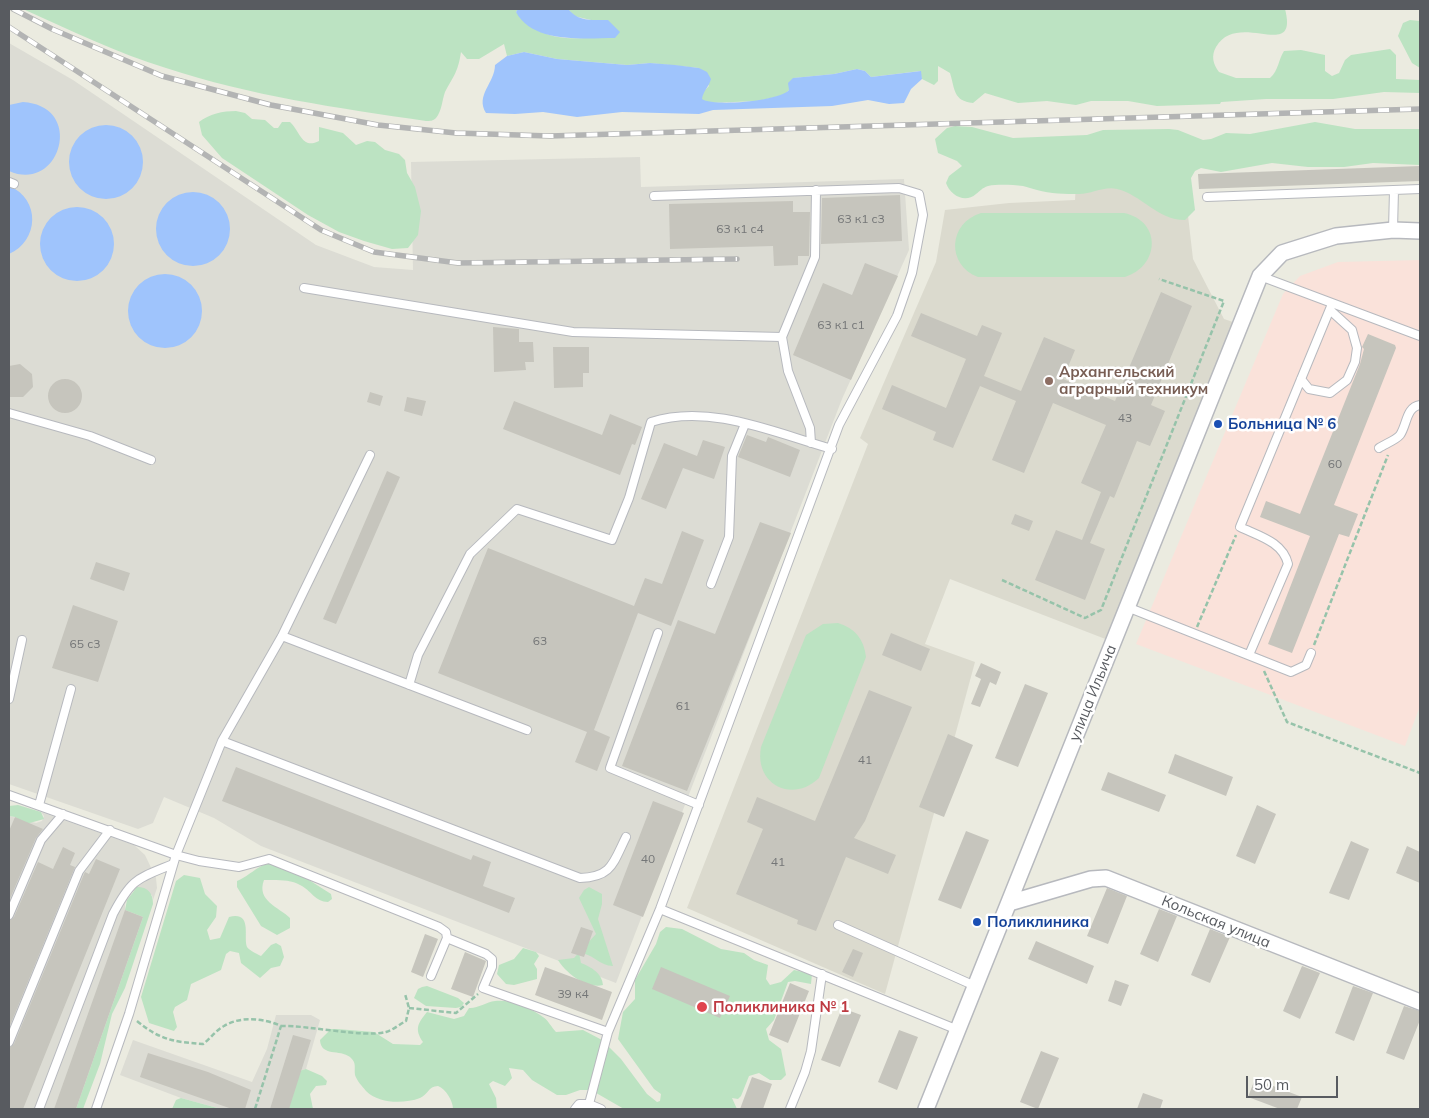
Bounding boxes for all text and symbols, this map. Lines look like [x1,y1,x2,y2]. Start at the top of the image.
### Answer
house number: 63 к1 с3 [837,212,885,226]
house number: 63 к1 с4 [716,222,764,236]
house number: 63 к1 с1 [817,318,865,332]
place label: Архангельский аграрный техникум [1059,363,1208,398]
marker: Архангельский аграрный техникум [1043,375,1055,387]
house number: 43 [1118,411,1132,425]
place label: Больница № 6 [1228,415,1336,433]
marker: Больница № 6 [1212,418,1224,430]
house number: 60 [1328,457,1342,471]
house number: 63 [533,634,547,648]
house number: 65 с3 [70,637,100,651]
street label: улица Ильича [1065,642,1121,744]
house number: 61 [676,699,690,713]
house number: 41 [858,753,872,767]
house number: 40 [641,852,655,866]
house number: 41 [771,855,785,869]
street label: Кольская улица [1159,892,1273,952]
place label: Поликлиника [987,913,1089,931]
marker: Поликлиника [971,916,983,928]
house number: 39 к4 [557,987,589,1001]
place label: Поликлиника № 1 [713,998,849,1016]
marker: Поликлиника № 1 [695,1000,709,1014]
scale bar [1249,1066,1342,1098]
text: 50 m [1254,1075,1289,1094]

